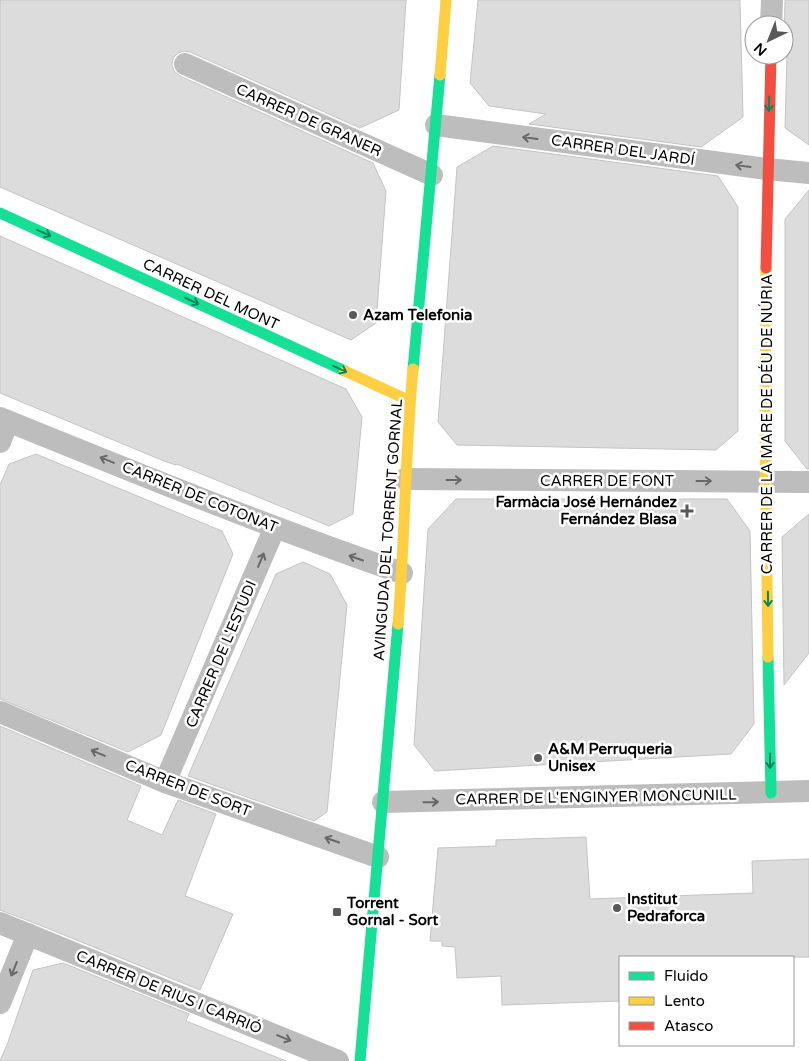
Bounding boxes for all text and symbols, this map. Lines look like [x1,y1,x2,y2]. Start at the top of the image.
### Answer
north arrow [744,15,794,65]
text: N [751,39,770,59]
street label: CARRER DE GRANER [233,80,385,160]
one-way arrow [764,95,774,111]
street label: CARRER DEL JARDÍ [550,131,696,169]
one-way arrow [522,132,538,142]
one-way arrow [735,161,751,171]
one-way arrow [36,229,51,239]
street label: CARRER DEL MONT [140,254,282,334]
street label: CARRER DE LA MARE DE DÉU DE NÚRIA [758,274,776,574]
one-way arrow [184,297,199,307]
place label: Azam Telefonia [363,306,472,324]
marker: Azam Telefonia [347,309,359,321]
one-way arrow [332,365,347,374]
street label: AVINGUDA DEL TORRENT GORNAL [370,398,406,662]
one-way arrow [100,455,115,464]
street label: CARRER DE COTONAT [120,458,280,536]
street label: CARRER DE FONT [540,472,674,490]
one-way arrow [445,475,461,485]
one-way arrow [695,476,711,486]
place label: Farmàcia José Hernández Fernández Blasa [495,493,678,528]
marker: Farmàcia José Hernández Fernández Blasa [681,505,693,517]
one-way arrow [257,553,267,568]
one-way arrow [349,553,364,562]
street label: CARRER DE L'ESTUDI [182,578,260,730]
one-way arrow [763,590,772,606]
place label: A&M Perruqueria Unisex [548,740,673,775]
one-way arrow [91,748,106,757]
marker: A&M Perruqueria Unisex [532,752,544,764]
one-way arrow [765,752,775,768]
street label: CARRER DE SORT [123,756,253,820]
street label: CARRER DE L'ENGINYER MONCUNILL [455,786,737,808]
one-way arrow [423,797,439,806]
one-way arrow [325,835,340,844]
place label: Institut Pedraforca [627,890,705,925]
place label: Torrent Gornal - Sort [346,894,439,929]
marker: Institut Pedraforca [611,902,623,914]
marker: Torrent Gornal - Sort [331,906,343,918]
street label: CARRER DE RIUS I CARRIÓ [73,946,265,1038]
legend [619,956,794,1046]
one-way arrow [9,961,18,976]
text: Fluido [664,967,708,985]
text: Lento [664,992,705,1010]
text: Atasco [664,1017,713,1035]
one-way arrow [276,1034,291,1043]

